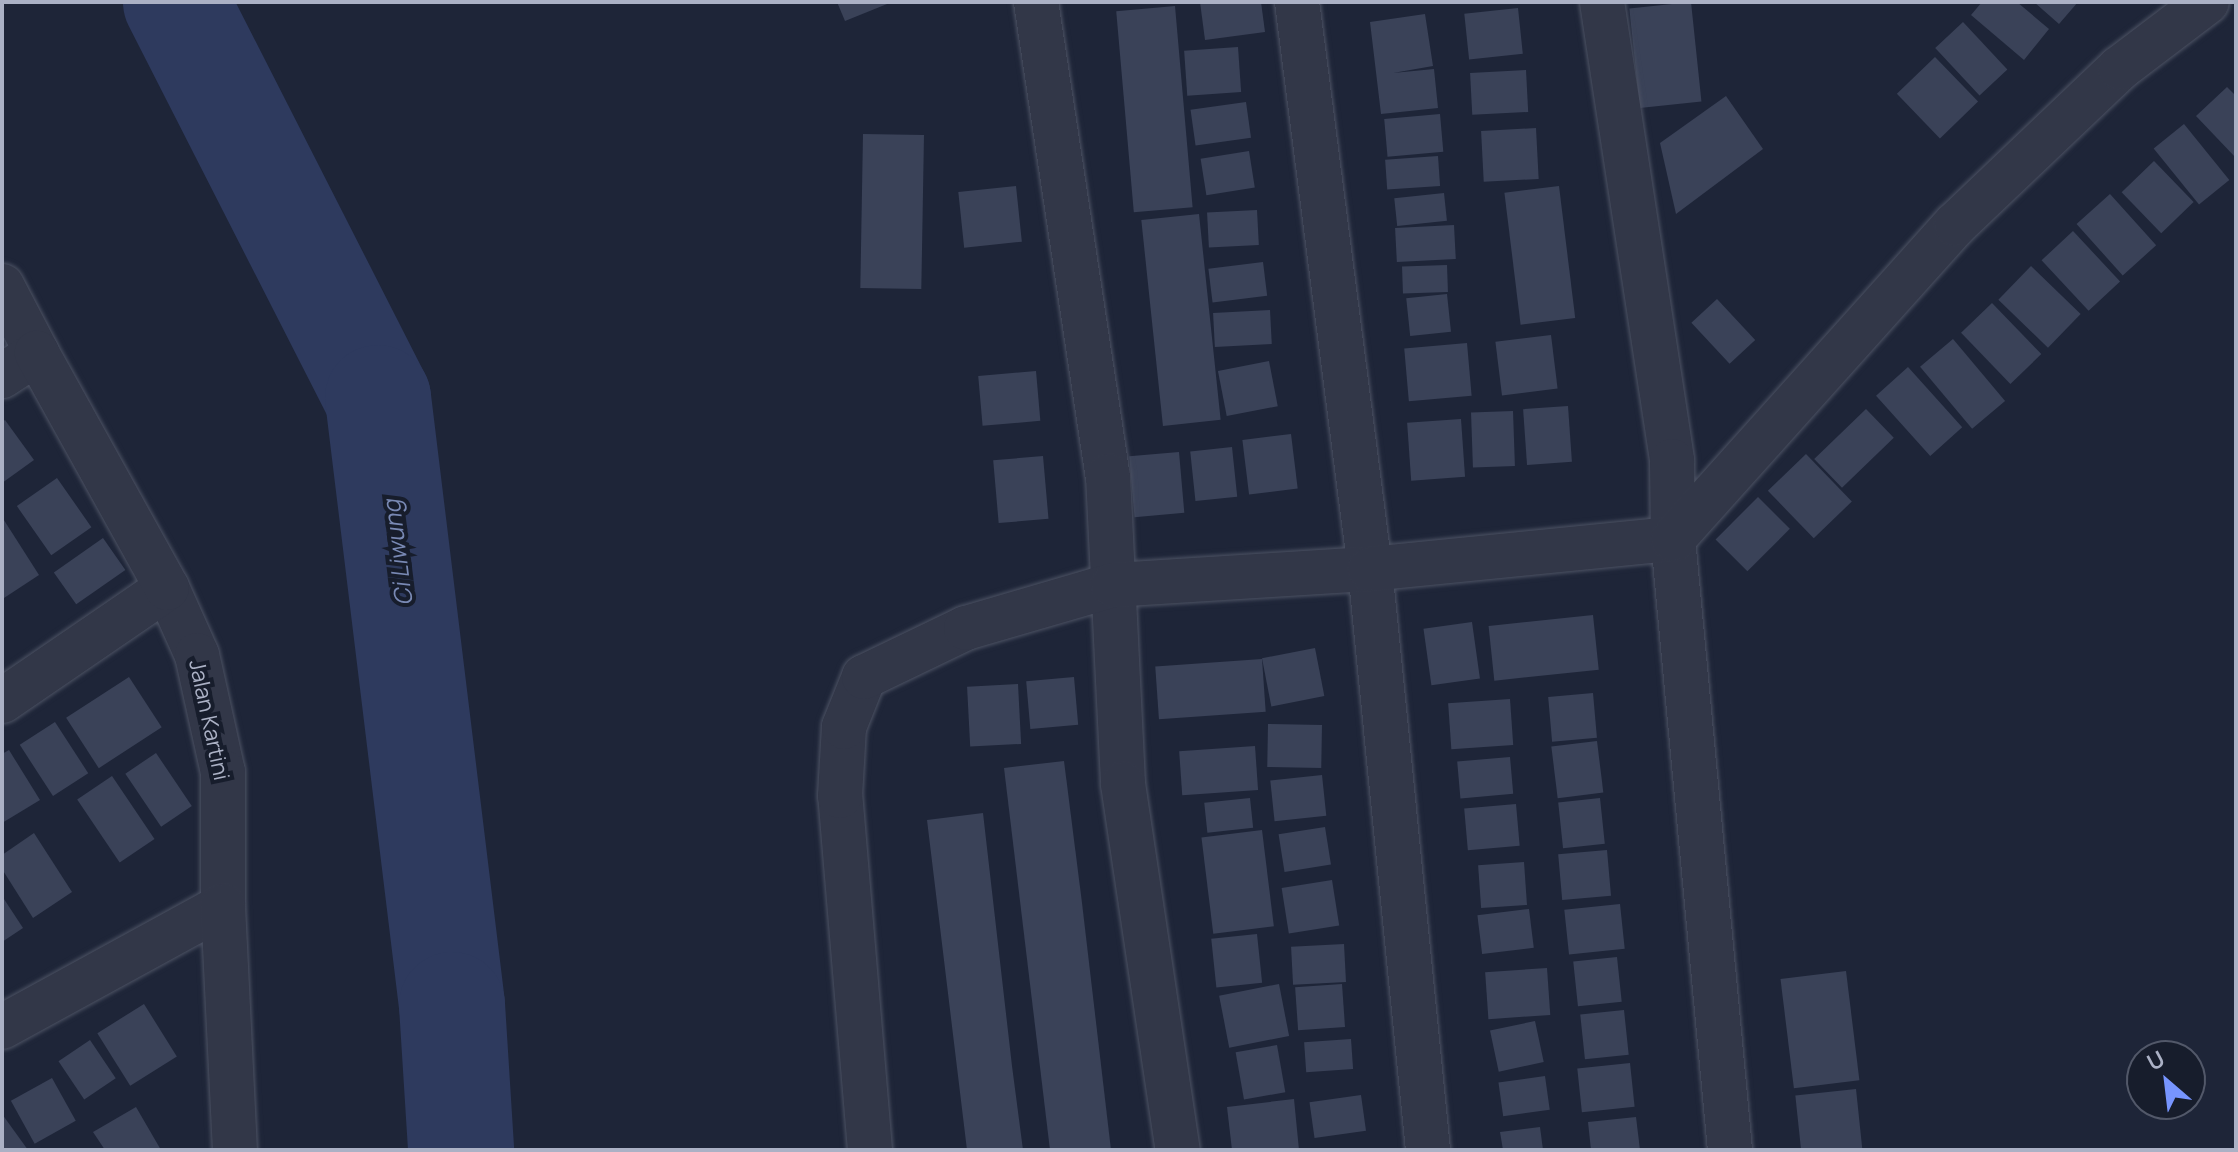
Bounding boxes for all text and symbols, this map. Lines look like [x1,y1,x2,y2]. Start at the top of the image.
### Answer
water label: Ci Liwung [376,498,418,608]
street label: Jalan Kartini [183,657,235,783]
north arrow [2126,1040,2206,1120]
text: U [2142,1044,2170,1078]

